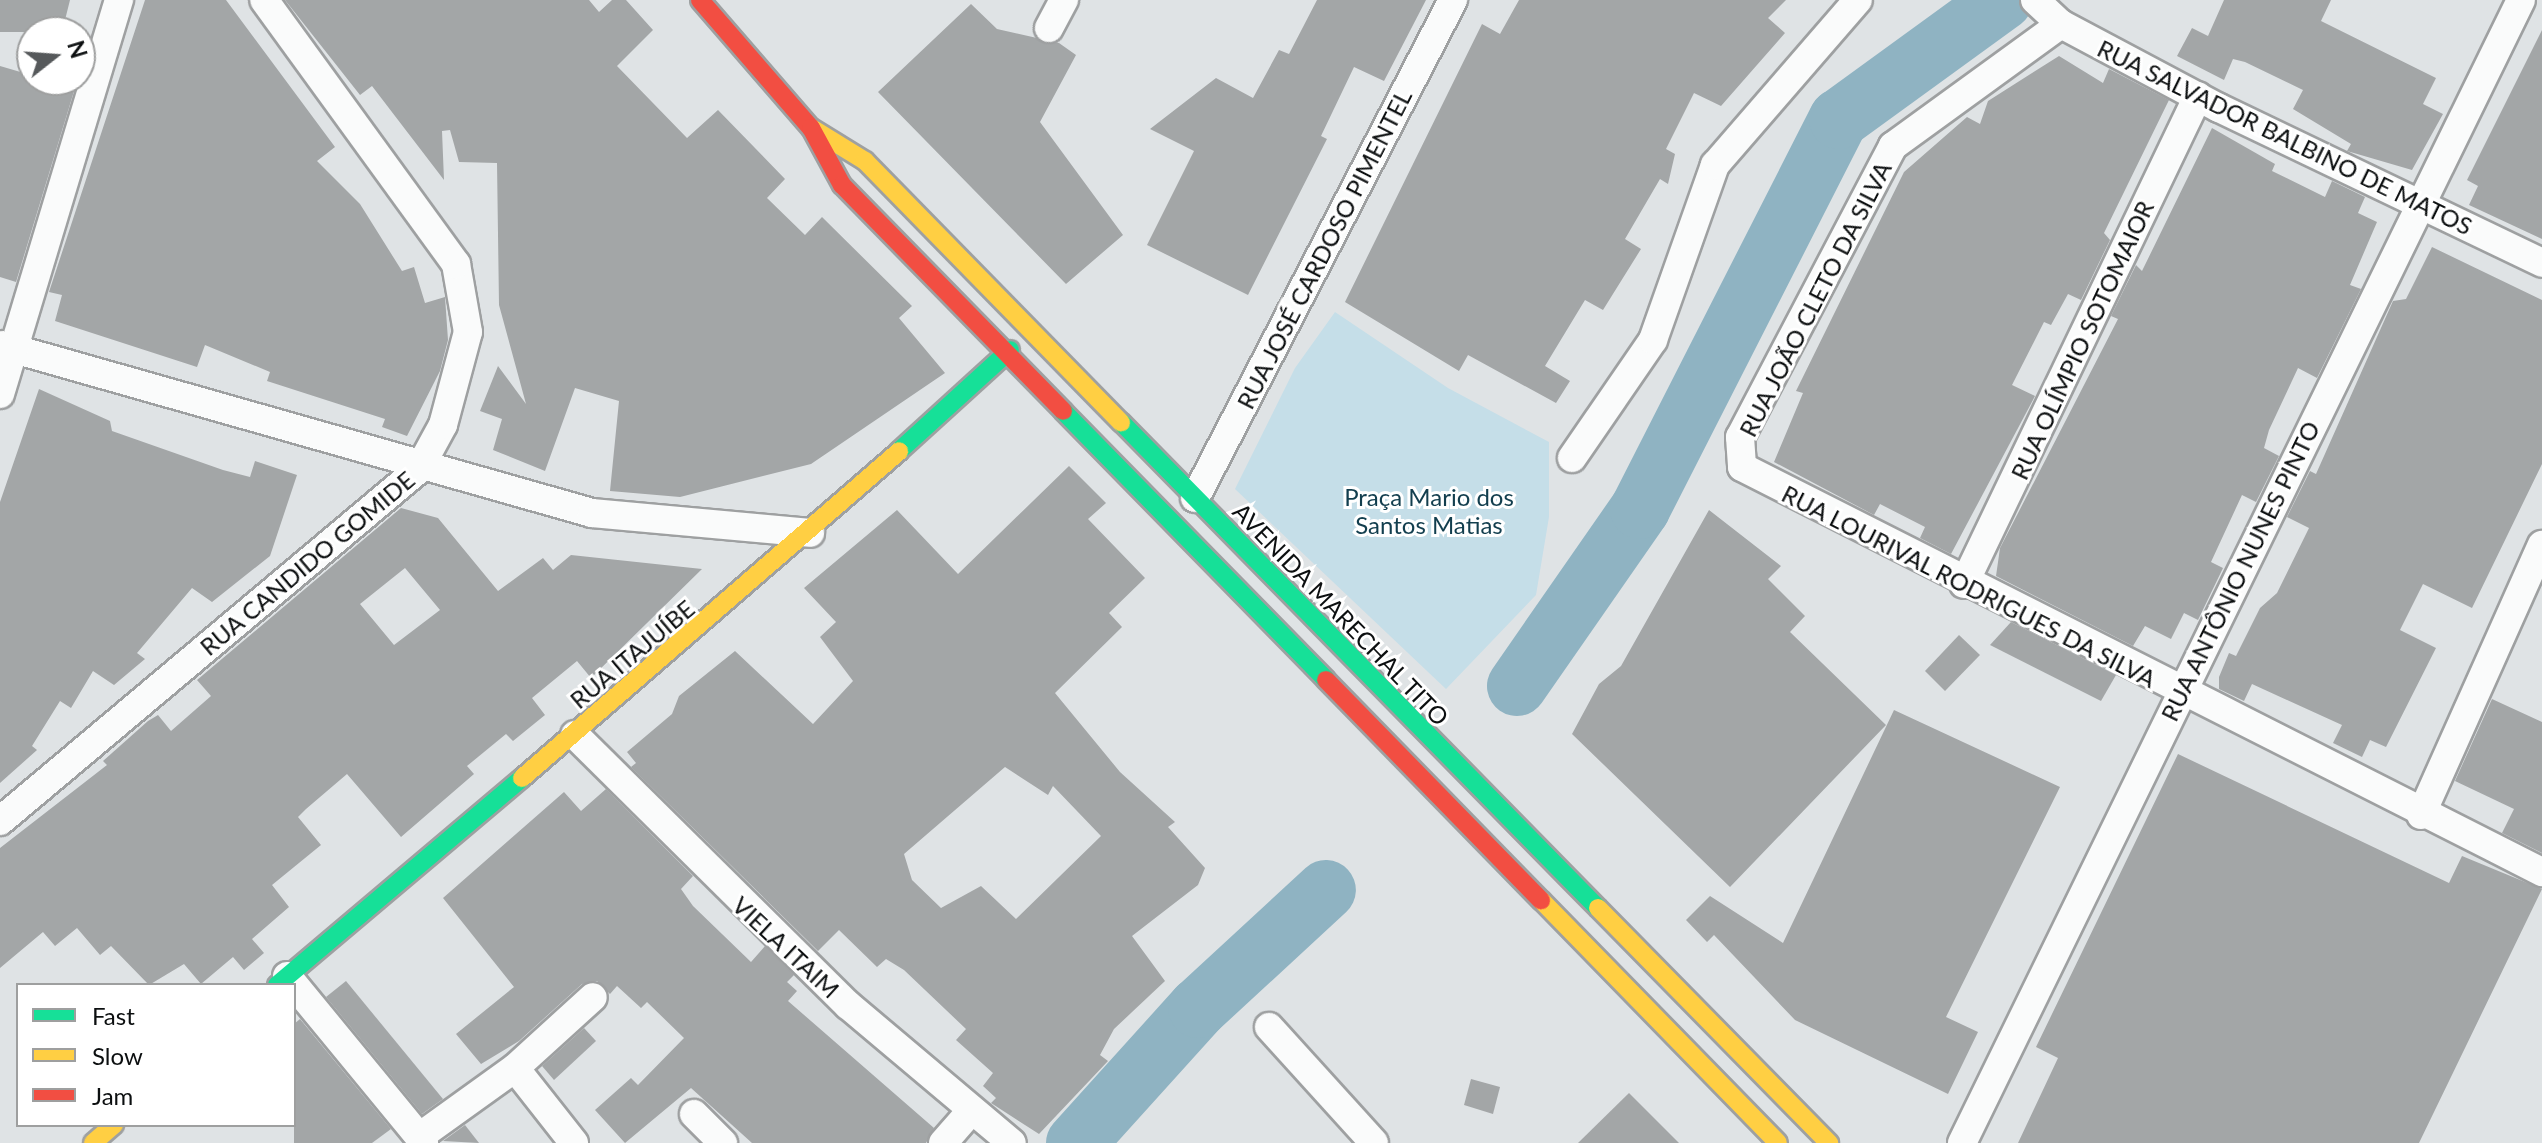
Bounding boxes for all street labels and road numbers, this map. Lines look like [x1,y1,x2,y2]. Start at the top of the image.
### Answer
street label: RUA SALVADOR BALBINO DE MATOS [2093,33,2477,241]
street label: RUA JOSÉ CARDOSO PIMENTEL [1230,84,1418,414]
street label: RUA JOÃO CLETO DA SILVA [1732,156,1898,442]
street label: RUA OLÍMPIO SOTOMAIOR [2004,196,2160,484]
street label: RUA ANTÔNIO NUNES PINTO [2154,416,2326,726]
street label: RUA CANDIDO GOMIDE [194,465,420,661]
street label: RUA LOURIVAL RODRIGUES DA SILVA [1776,478,2162,694]
street label: AVENIDA MARECHAL TITO [1226,496,1456,732]
street label: RUA ITAJUÍBE [564,593,700,715]
street label: VIELA ITAIM [726,890,846,1004]

